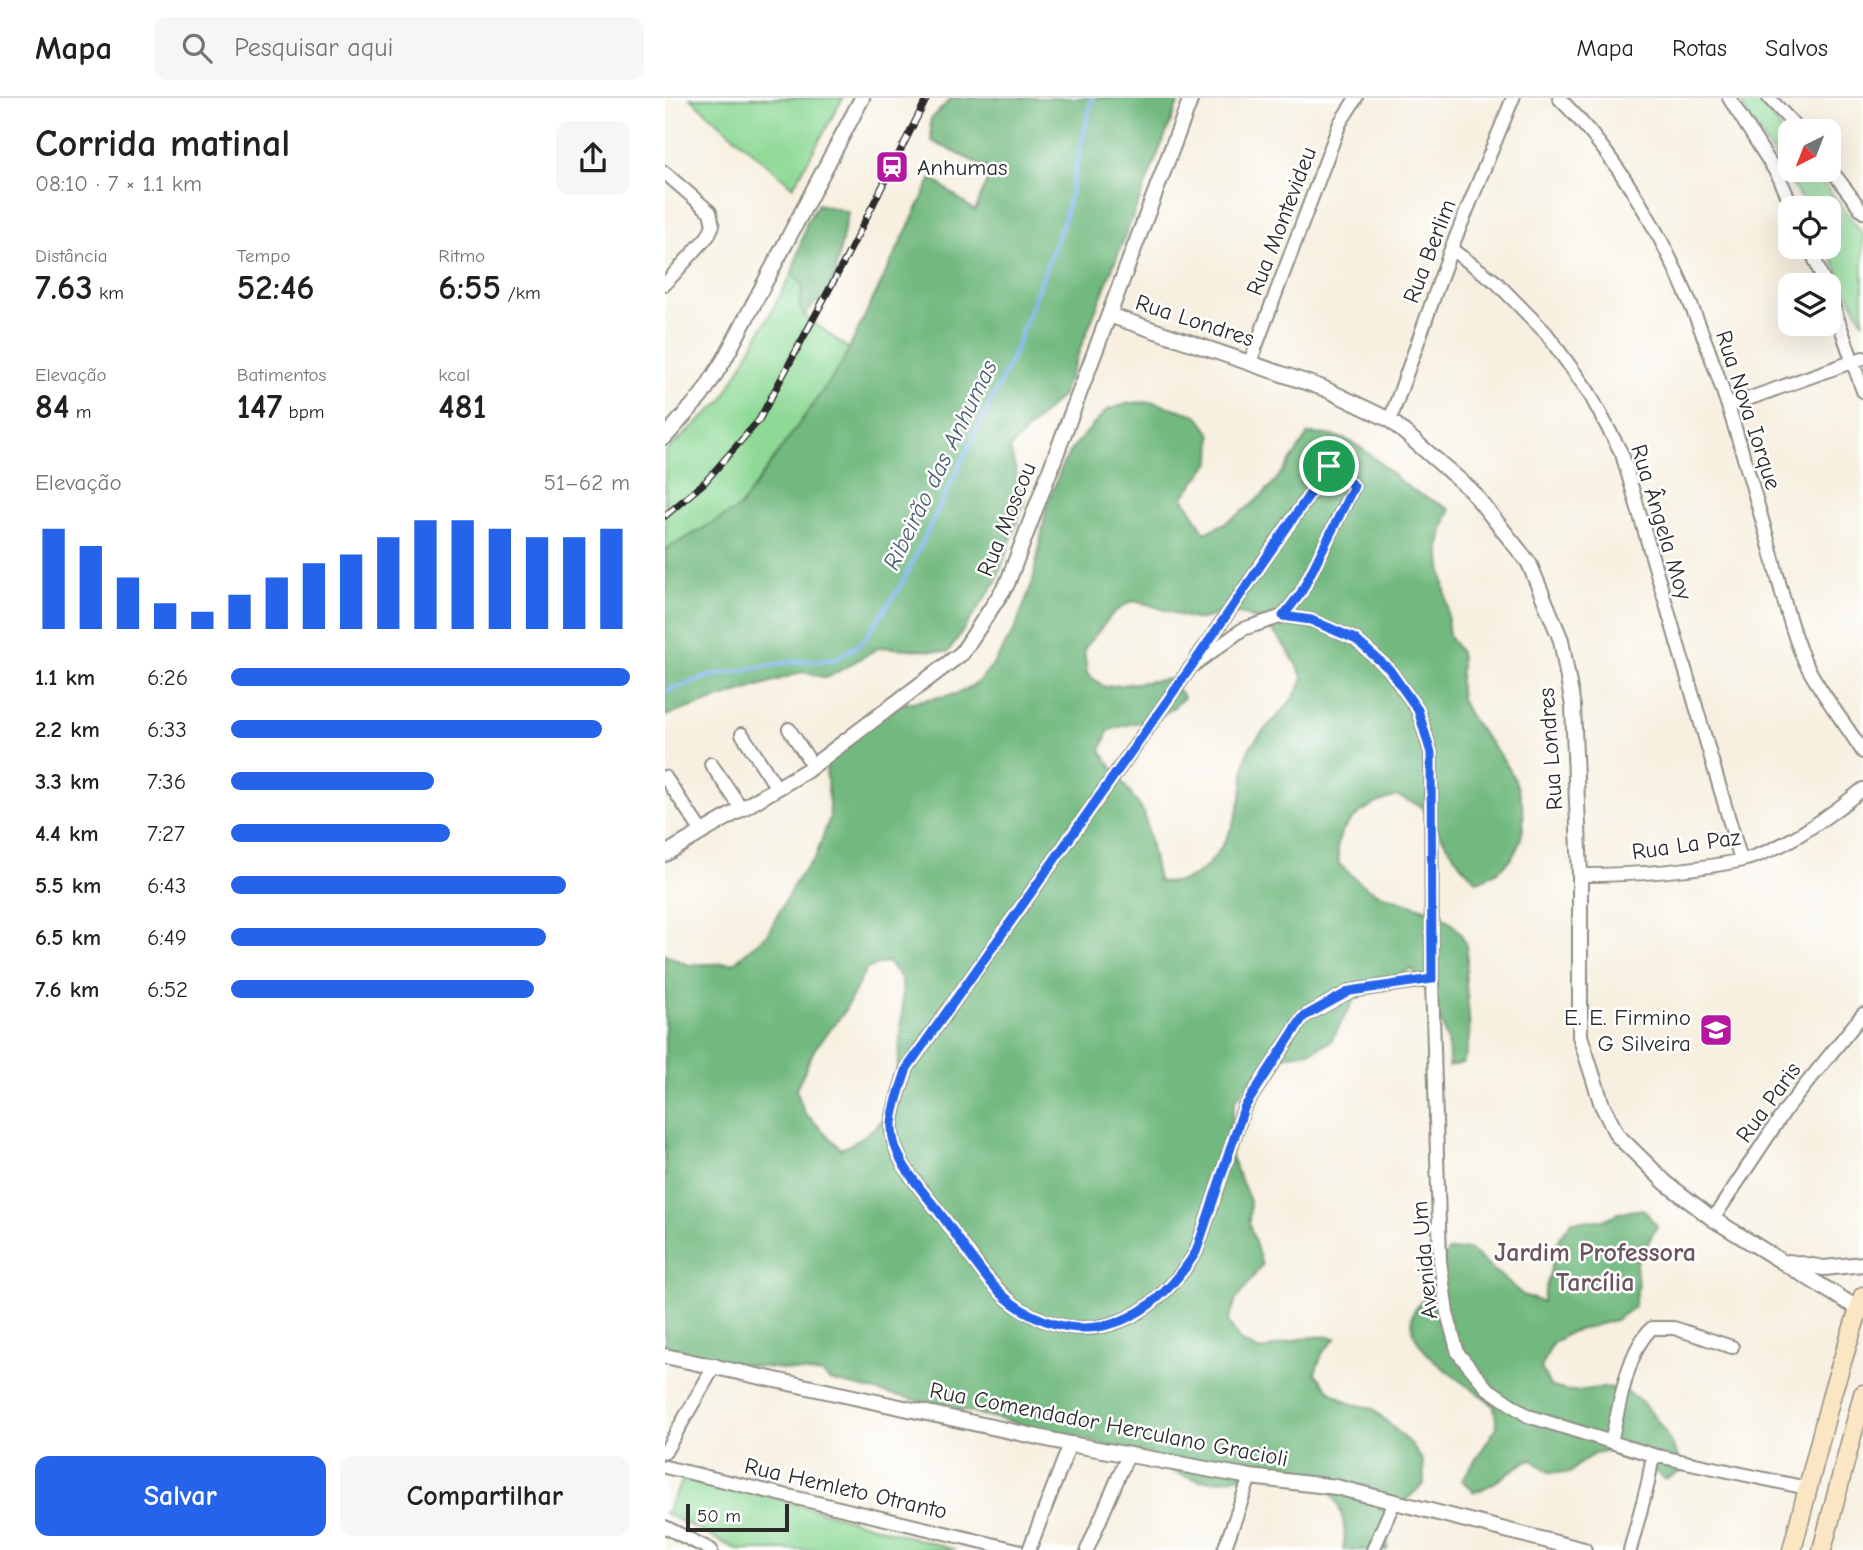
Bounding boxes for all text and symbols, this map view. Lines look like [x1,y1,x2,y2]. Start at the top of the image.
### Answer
search box [154,17,644,80]
text: Mapa [35,29,112,67]
icon: search [178,29,216,67]
text: Pesquisar aqui [234,33,393,63]
text: Mapa [1576,34,1634,62]
text: Rotas [1672,34,1727,62]
text: Salvos [1765,34,1828,62]
north arrow [1778,119,1841,182]
map controls [1778,119,1841,336]
button: share [556,121,630,195]
text: Corrida matinal [35,122,290,166]
street label: Rua Montevideu [1241,143,1322,299]
station icon: Anhumas [873,148,911,186]
place label: Anhumas [917,154,1008,181]
text: 08:10 · 7 × 1.1 km [35,170,202,197]
street label: Rua Berlim [1397,195,1462,307]
button: locate [1778,196,1841,259]
text: Distância [35,245,108,267]
text: Tempo [237,245,290,267]
text: Ritmo [438,245,485,267]
text: 7.63 [35,267,93,308]
text: 52:46 [237,267,315,308]
text: 6:55 [438,267,501,308]
button: layers [1778,273,1841,336]
text: km [93,282,124,304]
text: /km [501,282,541,304]
street label: Rua Londres [1132,289,1257,352]
street label: Rua Nova Iorque [1710,327,1787,493]
water label: Ribeirão das Anhumas [877,355,1003,574]
text: Elevação [35,364,107,386]
text: Batimentos [237,364,326,386]
text: kcal [438,364,470,386]
text: 84 [35,386,69,427]
text: 147 [237,386,282,427]
text: 481 [438,386,486,427]
text: m [69,401,91,423]
text: bpm [282,401,325,423]
pin [1299,436,1359,496]
street label: Rua Ângela Moy [1625,441,1698,604]
icon: arrive [1310,447,1348,485]
street label: Rua Moscou [971,458,1042,580]
text: Elevação [35,469,122,496]
text: 51–62 m [543,469,630,496]
text: 1.1 km [35,664,95,691]
text: 6:26 [147,664,188,691]
street label: Rua Londres [1533,687,1568,811]
text: 2.2 km [35,716,100,743]
text: 6:33 [147,716,187,743]
text: 3.3 km [35,768,100,795]
text: 7:36 [147,768,186,795]
text: 4.4 km [35,820,98,847]
text: 7:27 [147,820,185,847]
street label: Rua La Paz [1630,824,1742,865]
text: 5.5 km [35,872,101,899]
text: 6:43 [147,872,186,899]
text: 6.5 km [35,924,101,951]
text: 6:49 [147,924,187,951]
text: 7.6 km [35,976,99,1003]
text: 6:52 [147,976,188,1003]
place label: E. E. Firmino G Silveira [1564,1004,1691,1057]
school or university icon: E. E. Firmino G Silveira [1697,1011,1735,1049]
street label: Rua Paris [1730,1057,1807,1148]
street label: Avenida Um [1406,1200,1443,1320]
district label: Jardim Professora Tarcília [1494,1238,1696,1298]
street label: Rua Comendador Herculano Gracioli [927,1376,1290,1473]
street label: Rua Hemleto Otranto [742,1452,950,1525]
button: Salvar [35,1456,326,1536]
button: Compartilhar [340,1456,630,1536]
scale bar [686,1501,789,1533]
text: 50 m [697,1505,741,1527]

